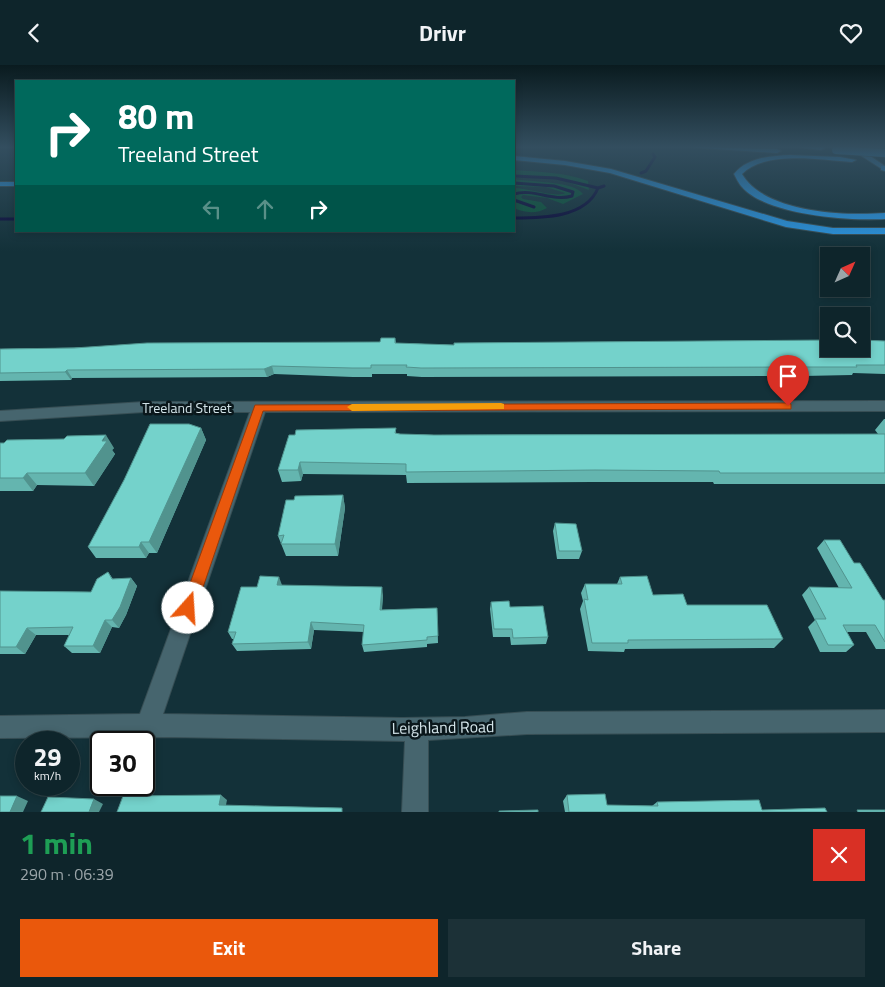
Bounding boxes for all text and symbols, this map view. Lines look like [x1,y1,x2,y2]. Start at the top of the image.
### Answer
text: Drivr [419,16,466,50]
icon: back [20,19,48,47]
icon: heart [837,19,865,47]
text: 80 m [118,89,194,143]
icon: right [35,100,100,165]
text: Treeland Street [118,137,258,171]
icon: left [198,195,226,223]
icon: ahead [251,195,279,223]
icon: right [304,195,332,223]
north arrow [820,247,870,297]
map controls [820,247,870,357]
button: search [820,307,870,357]
pin [767,355,809,406]
icon: arrive [774,362,802,390]
street label: Treeland Street [142,397,232,418]
position arrow [161,581,213,633]
street label: Leighland Road [391,714,495,740]
speed limit sign: 30 [90,731,155,796]
text: 29 [33,738,62,776]
text: km/h [34,766,61,785]
text: 1 min [20,820,93,866]
button: close [813,829,865,881]
text: 290 m · 06:39 [20,862,114,886]
button: Exit [20,919,438,977]
button: Share [448,919,865,977]

